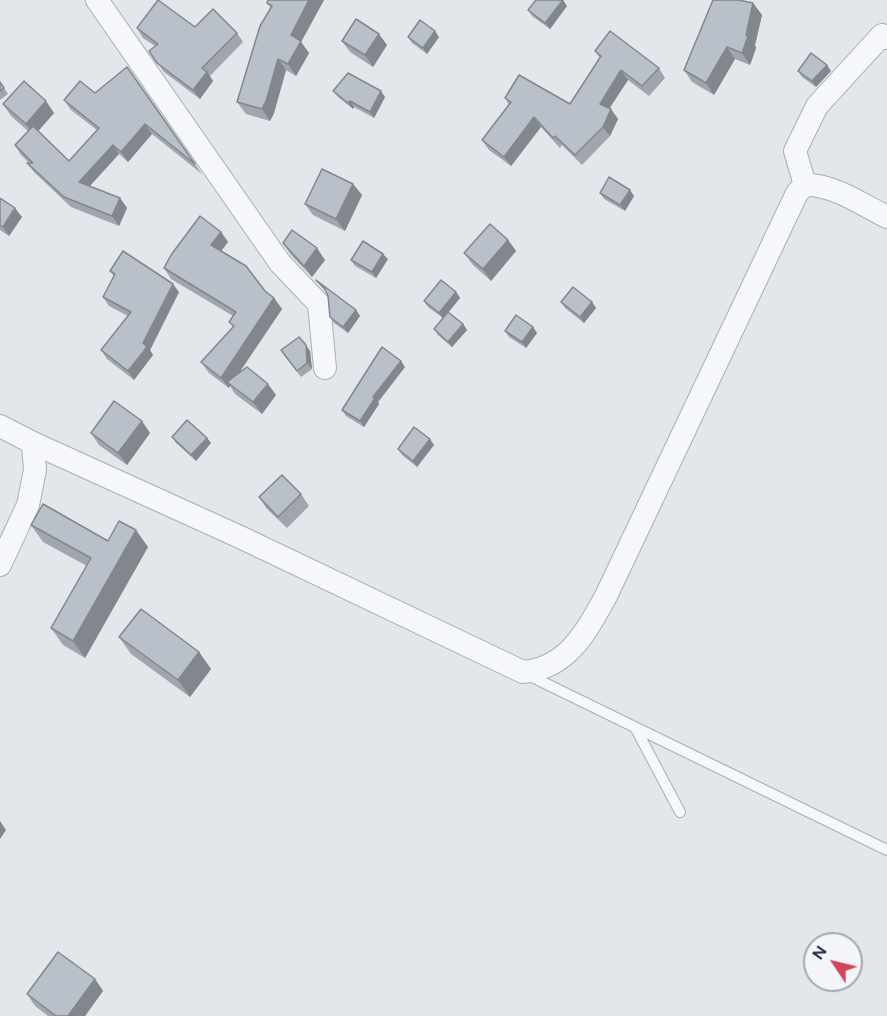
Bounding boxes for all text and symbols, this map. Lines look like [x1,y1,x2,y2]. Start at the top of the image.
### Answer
north arrow [803,932,863,992]
text: N [808,942,831,963]

